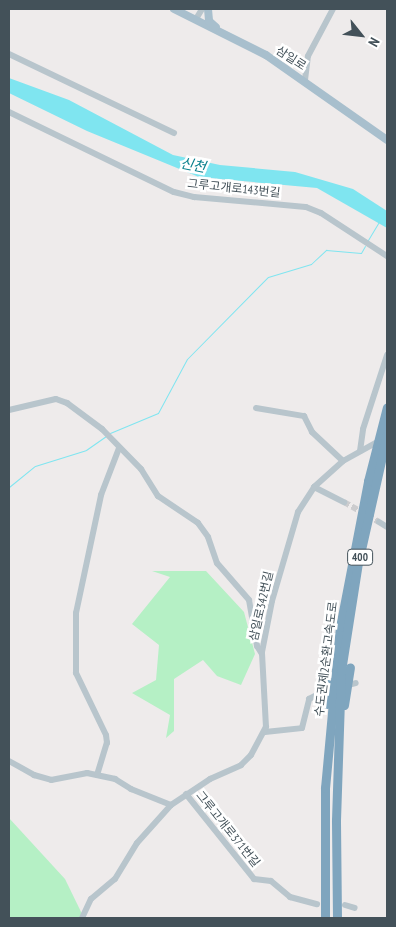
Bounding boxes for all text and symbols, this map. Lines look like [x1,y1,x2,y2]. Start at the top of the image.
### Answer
north arrow [336,10,386,60]
text: N [364,35,384,50]
street label: 삼일로 [273,43,309,73]
water label: 신천 [179,154,207,176]
street label: 그루고개로143번길 [187,176,281,200]
road number: 400 [346,548,374,566]
street label: 삼일로342번길 [246,570,276,642]
street label: 수도권제2순환고속도로 [312,601,340,717]
street label: 그루고개로371번길 [193,788,263,870]

